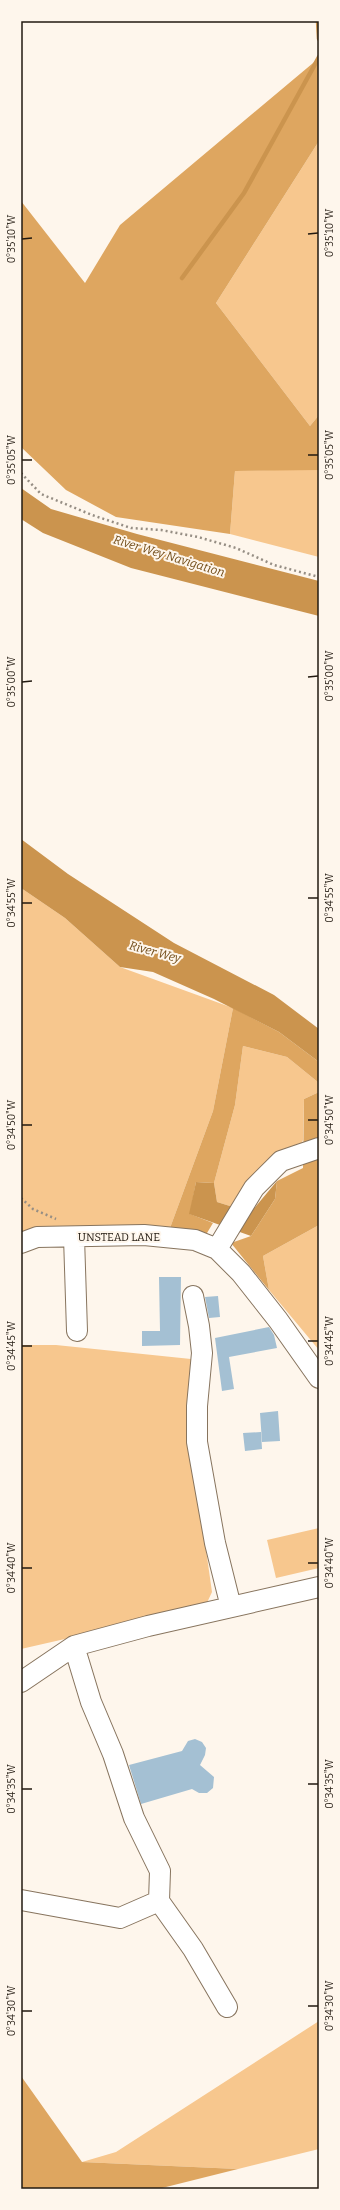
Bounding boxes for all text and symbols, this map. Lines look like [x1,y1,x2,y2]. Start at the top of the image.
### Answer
text: 0°35'10"W [324,208,336,257]
text: 0°35'10"W [6,214,18,263]
text: 0°35'05"W [324,429,336,480]
text: 0°35'05"W [6,434,18,485]
water label: River Wey Navigation [112,532,226,580]
text: 0°35'00"W [324,650,336,701]
text: 0°35'00"W [6,656,18,707]
text: 0°34'55"W [324,873,336,923]
text: 0°34'55"W [6,878,18,928]
water label: River Wey [128,938,183,966]
text: 0°34'50"W [324,1094,336,1145]
text: 0°34'50"W [6,1099,18,1150]
street label: UNSTEAD LANE [78,1231,160,1244]
text: 0°34'45"W [324,1315,336,1366]
text: 0°34'45"W [6,1320,18,1371]
text: 0°34'40"W [324,1537,336,1588]
text: 0°34'40"W [6,1542,18,1593]
text: 0°34'35"W [324,1758,336,1809]
text: 0°34'35"W [6,1763,18,1814]
text: 0°34'30"W [324,1980,336,2031]
text: 0°34'30"W [6,1985,18,2036]

